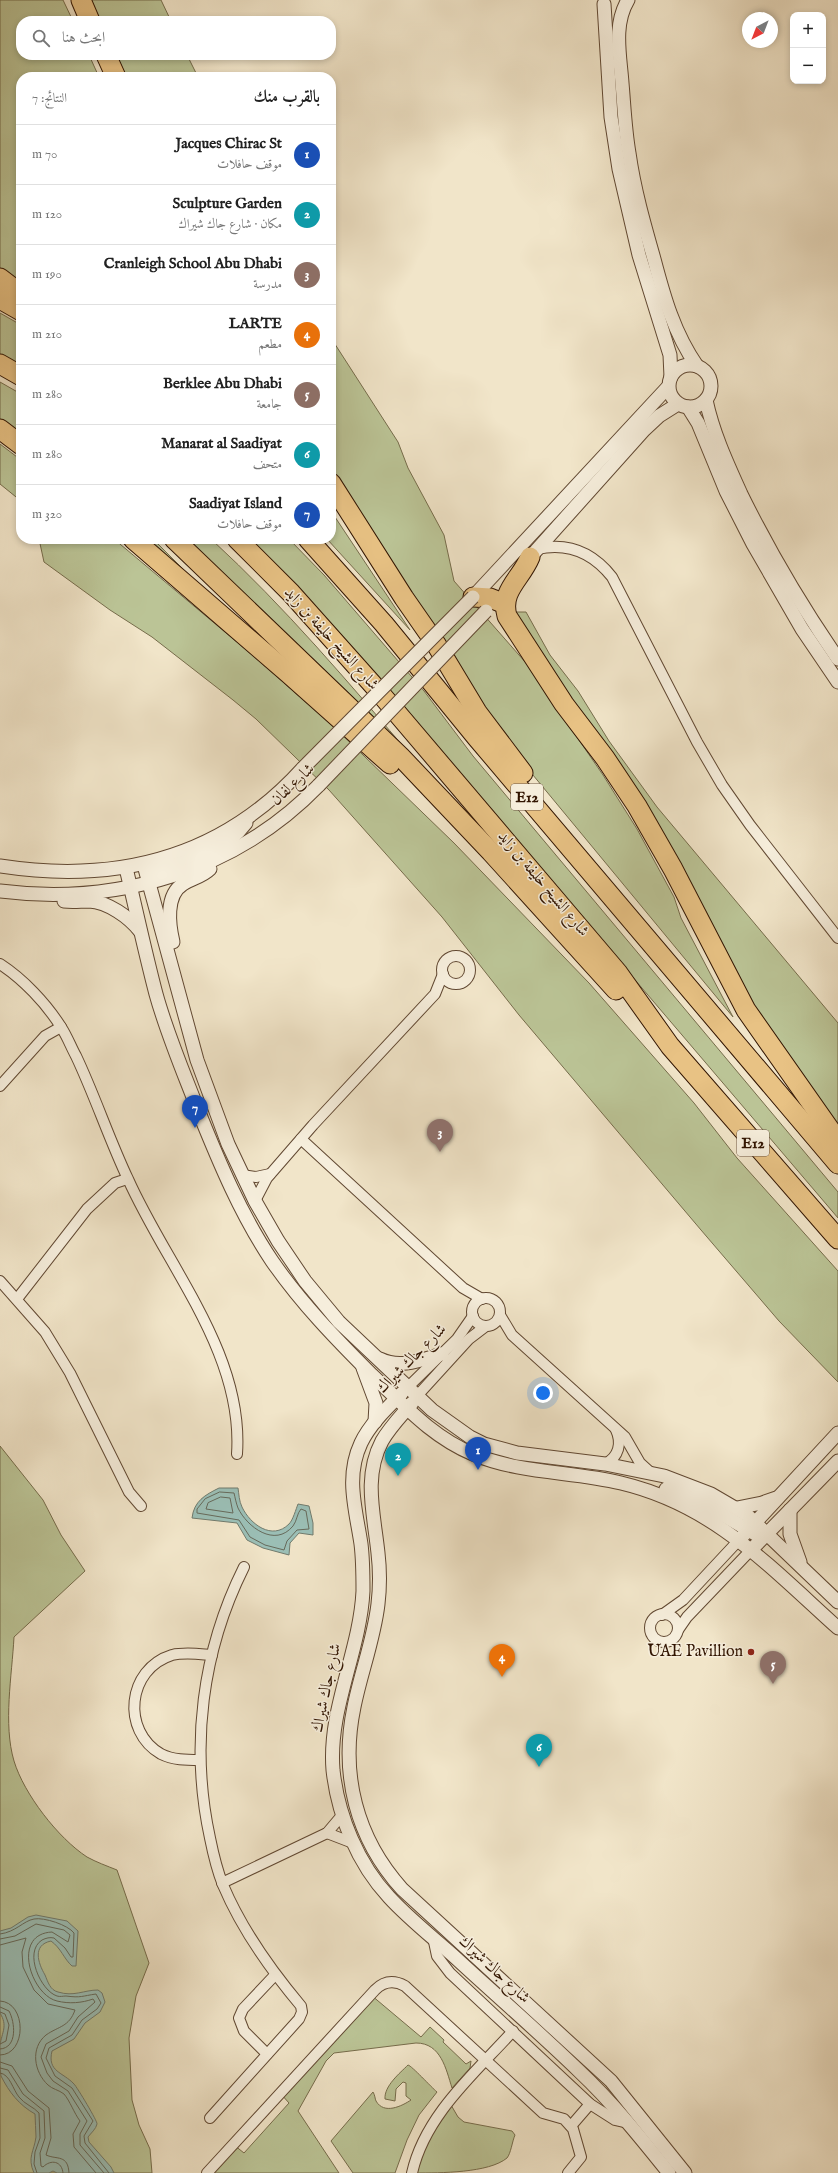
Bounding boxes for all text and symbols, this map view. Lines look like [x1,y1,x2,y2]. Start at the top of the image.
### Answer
north arrow [742,12,778,48]
map controls [790,12,826,84]
button: + [790,12,826,48]
search box [16,16,336,60]
icon: search [30,27,52,49]
text: ابحث هنا [62,28,105,47]
button: − [790,48,826,84]
text: بالقرب منك [253,87,320,108]
text: النتائج: 7 [32,90,67,107]
text: Jacques Chirac St [175,134,282,153]
text: 70 m [32,146,57,163]
text: 1 [305,146,309,163]
text: موقف حافلات [217,156,282,173]
text: Sculpture Garden [172,194,282,213]
text: 120 m [32,206,62,223]
text: 2 [304,206,310,223]
text: مكان · شارع جاك شيراك [178,216,282,233]
text: Cranleigh School Abu Dhabi [104,254,282,273]
text: 190 m [32,266,62,283]
text: 3 [305,266,309,283]
text: مدرسة [253,276,282,293]
text: LARTE [229,314,282,333]
text: 210 m [32,326,62,343]
text: 4 [304,326,310,343]
text: مطعم [258,336,282,353]
text: Berklee Abu Dhabi [163,374,282,393]
text: 280 m [32,386,62,403]
text: 5 [305,386,309,403]
text: جامعة [256,396,282,413]
text: Manarat al Saadiyat [161,434,282,453]
text: 280 m [32,446,62,463]
text: 6 [304,446,310,463]
text: متحف [253,456,282,473]
text: Saadiyat Island [189,494,282,513]
text: 320 m [32,506,62,523]
text: 7 [304,506,310,523]
text: موقف حافلات [217,516,282,533]
street label: شارع الشيخ خليفة بن زايد [277,583,383,697]
street label: شارع لفان [267,760,321,812]
road number: E12 [511,784,543,810]
street label: شارع الشيخ خليفة بن زايد [491,827,593,943]
pin: 7 [182,1095,208,1128]
pin: 3 [427,1119,453,1152]
road number: E12 [737,1130,769,1156]
street label: شارع جاك شيراك [373,1320,452,1399]
your location [533,1383,553,1403]
pin: 1 [465,1437,491,1470]
pin: 2 [385,1443,411,1476]
street label: شارع جاك شيراك [308,1642,348,1735]
place label: UAE Pavillion [647,1642,743,1662]
pin: 4 [489,1644,515,1677]
marker: UAE Pavillion [746,1647,756,1657]
pin: 5 [760,1651,786,1684]
pin: 6 [526,1734,552,1767]
street label: شارع جاك شيراك [453,1932,534,2010]

